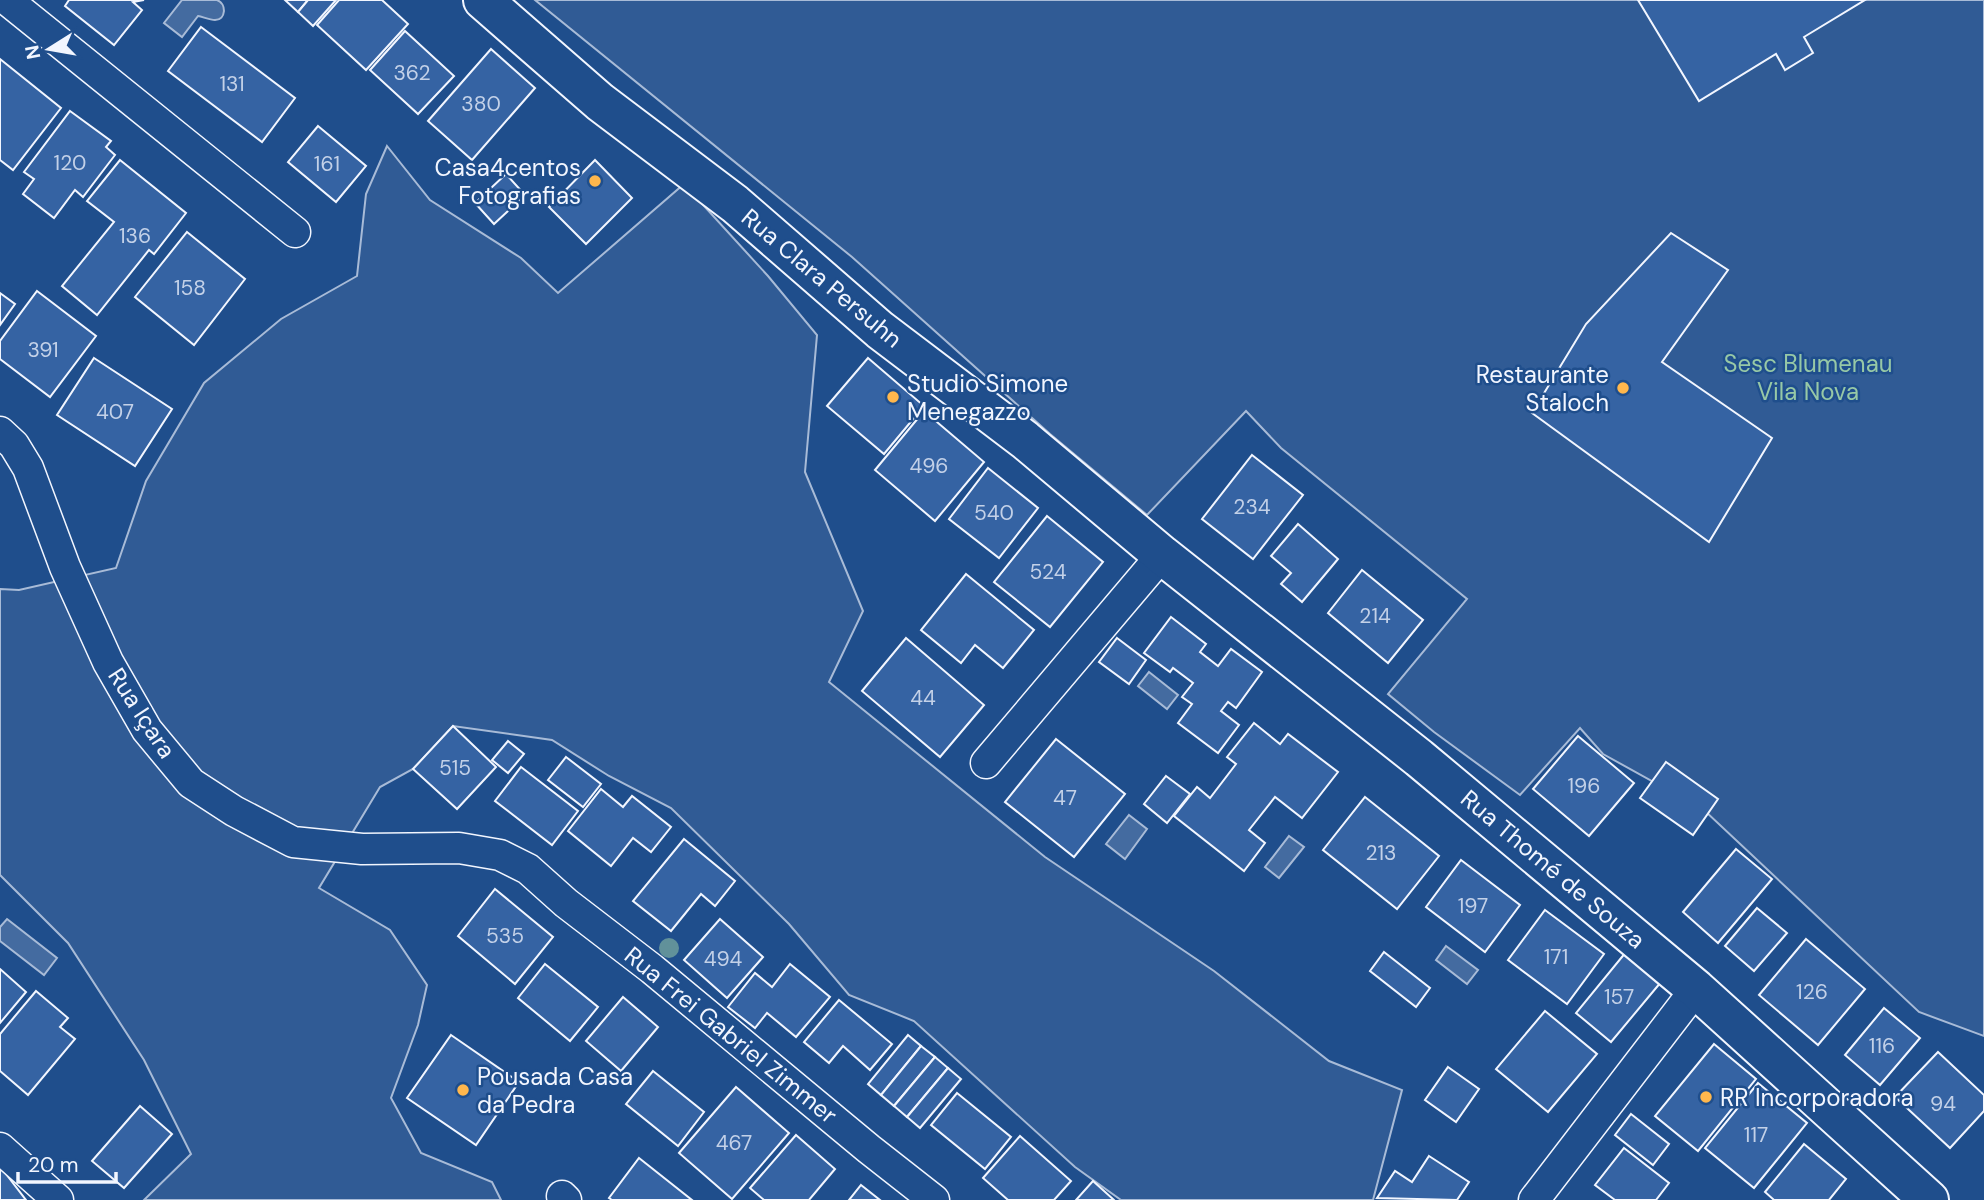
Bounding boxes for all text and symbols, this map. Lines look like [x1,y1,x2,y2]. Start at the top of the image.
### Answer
north arrow [14,14,84,84]
text: N [19,43,46,61]
house number: 362 [393,59,431,87]
house number: 131 [219,70,245,98]
house number: 380 [461,90,501,118]
house number: 120 [54,149,86,177]
house number: 161 [314,150,340,178]
place label: Casa4centos Fotografias [435,152,581,211]
marker: Casa4centos Fotografias [587,173,603,189]
street label: Rua Clara Persuhn [735,202,909,354]
house number: 136 [119,222,151,250]
house number: 158 [174,274,206,302]
house number: 391 [27,336,59,364]
park label: Sesc Blumenau Vila Nova [1724,348,1892,407]
place label: Restaurante Staloch [1476,359,1609,418]
place label: Studio Simone Menegazzo [907,368,1068,427]
marker: Restaurante Staloch [1615,380,1631,396]
marker: Studio Simone Menegazzo [885,389,901,405]
house number: 407 [96,398,134,426]
house number: 496 [909,452,949,480]
house number: 234 [1233,493,1271,521]
house number: 540 [974,499,1014,527]
house number: 524 [1030,558,1067,586]
house number: 214 [1359,602,1391,630]
street label: Rua Içara [101,662,183,764]
house number: 44 [910,684,936,712]
house number: 515 [439,754,471,782]
house number: 196 [1568,772,1600,800]
street label: Rua Thomé de Souza [1454,783,1652,955]
house number: 47 [1053,784,1077,812]
house number: 213 [1365,839,1397,867]
house number: 197 [1458,892,1488,920]
house number: 535 [486,922,524,950]
street label: Rua Frei Gabriel Zimmer [618,940,844,1130]
house number: 171 [1544,943,1568,971]
house number: 494 [704,945,743,973]
house number: 126 [1796,978,1828,1006]
house number: 157 [1604,983,1634,1011]
house number: 116 [1869,1032,1895,1060]
place label: Pousada Casa da Pedra [477,1061,633,1120]
marker: Pousada Casa da Pedra [455,1082,471,1098]
place label: RR Incorporadora [1720,1082,1914,1113]
marker: RR Incorporadora [1698,1089,1714,1105]
house number: 94 [1930,1090,1956,1118]
house number: 117 [1744,1121,1768,1149]
house number: 467 [716,1129,752,1157]
scale bar [18,1140,116,1184]
text: 20 m [28,1151,79,1179]

